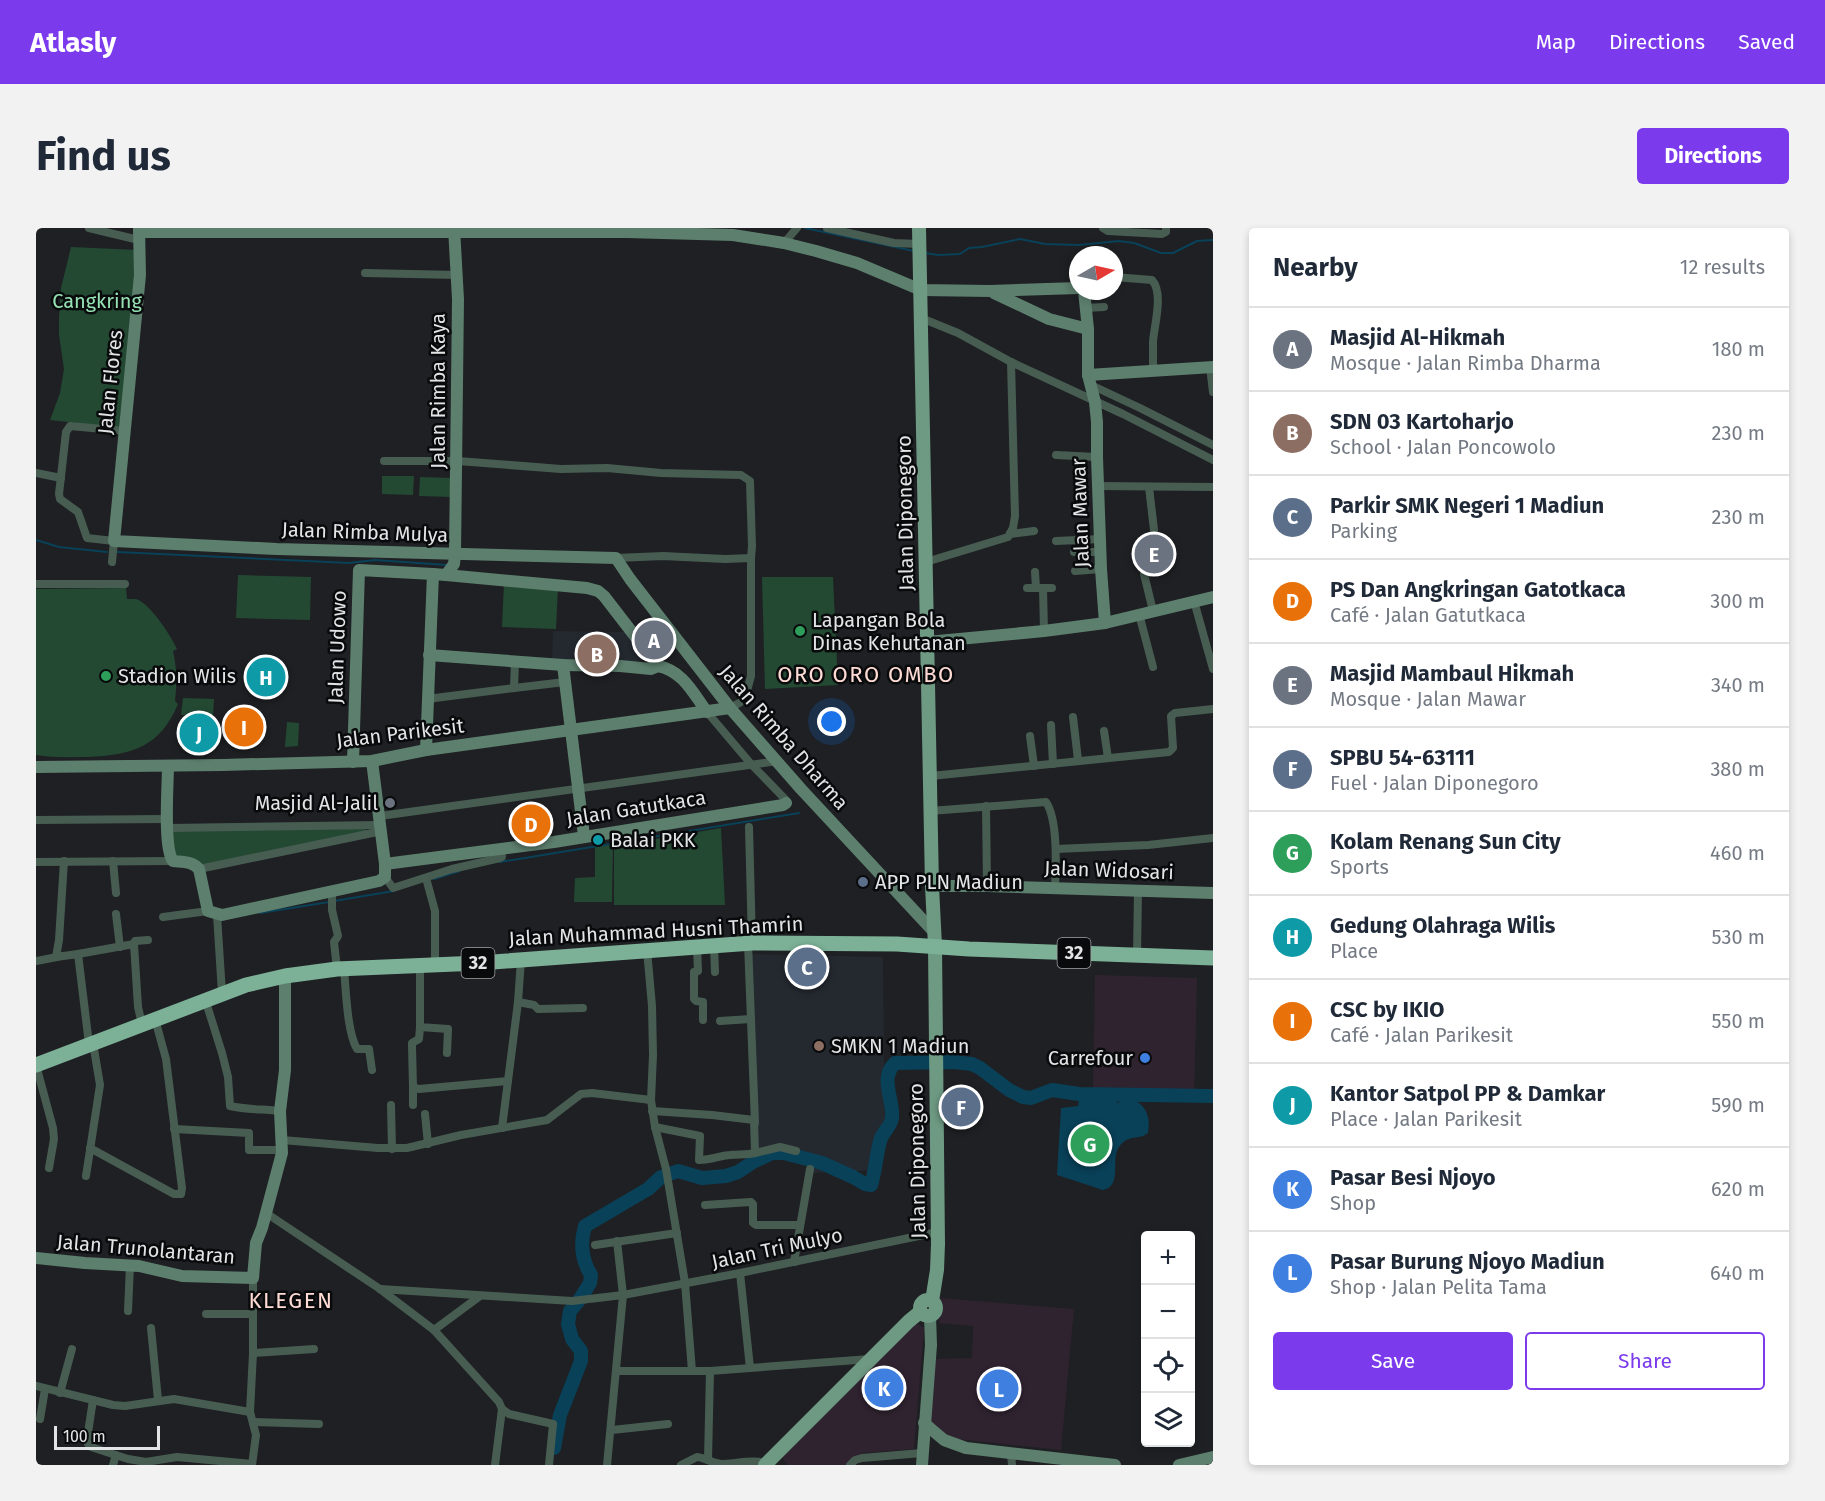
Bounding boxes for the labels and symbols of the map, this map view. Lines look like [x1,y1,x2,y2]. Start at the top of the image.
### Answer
north arrow [1069,246,1123,300]
park label: Cangkring [52,289,142,313]
street label: Jalan Rimba Kaya [426,313,450,469]
street label: Jalan Flores [93,329,127,435]
street label: Jalan Diponegoro [892,435,918,591]
street label: Jalan Mawar [1066,458,1094,568]
street label: Jalan Rimba Mulya [281,517,449,547]
pin: E [1134,532,1174,576]
street label: Jalan Udowo [323,590,351,704]
place label: Lapangan Bola Dinas Kehutanan [812,608,966,655]
pin: A [634,618,674,662]
marker: Lapangan Bola Dinas Kehutanan [793,624,807,638]
pin: B [578,632,616,676]
pin: H [246,654,286,700]
street label: Jalan Rimba Dharma [714,660,854,814]
district label: ORO ORO OMBO [777,661,955,688]
place label: Stadion Wilis [118,664,236,688]
marker: Stadion Wilis [99,669,113,683]
pin: I [224,704,264,750]
your location [817,707,846,736]
pin: J [180,710,218,756]
street label: Jalan Parikesit [335,713,466,753]
street label: Jalan Gatutkaca [564,785,708,831]
place label: Masjid Al-Jalil [255,791,378,815]
marker: Masjid Al-Jalil [383,796,397,810]
pin: D [512,802,550,846]
place label: Balai PKK [610,828,696,852]
marker: Balai PKK [591,833,605,847]
street label: Jalan Widosari [1044,856,1174,884]
place label: APP PLN Madiun [875,870,1023,894]
marker: APP PLN Madiun [856,875,870,889]
street label: Jalan Muhammad Husni Thamrin [508,911,804,951]
road number: 32 [1058,938,1090,968]
pin: C [788,944,826,990]
road number: 32 [462,948,494,978]
place label: SMKN 1 Madiun [831,1034,969,1058]
marker: SMKN 1 Madiun [812,1039,826,1053]
place label: Carrefour [1048,1046,1133,1070]
marker: Carrefour [1138,1051,1152,1065]
street label: Jalan Diponegoro [904,1083,930,1239]
pin: F [942,1084,980,1130]
pin: G [1070,1122,1110,1166]
street label: Jalan Tri Mulyo [709,1222,845,1274]
street label: Jalan Trunolantaran [56,1229,236,1269]
district label: KLEGEN [248,1287,334,1314]
pin: K [864,1366,904,1410]
pin: L [980,1366,1018,1412]
scale bar [54,1423,160,1450]

